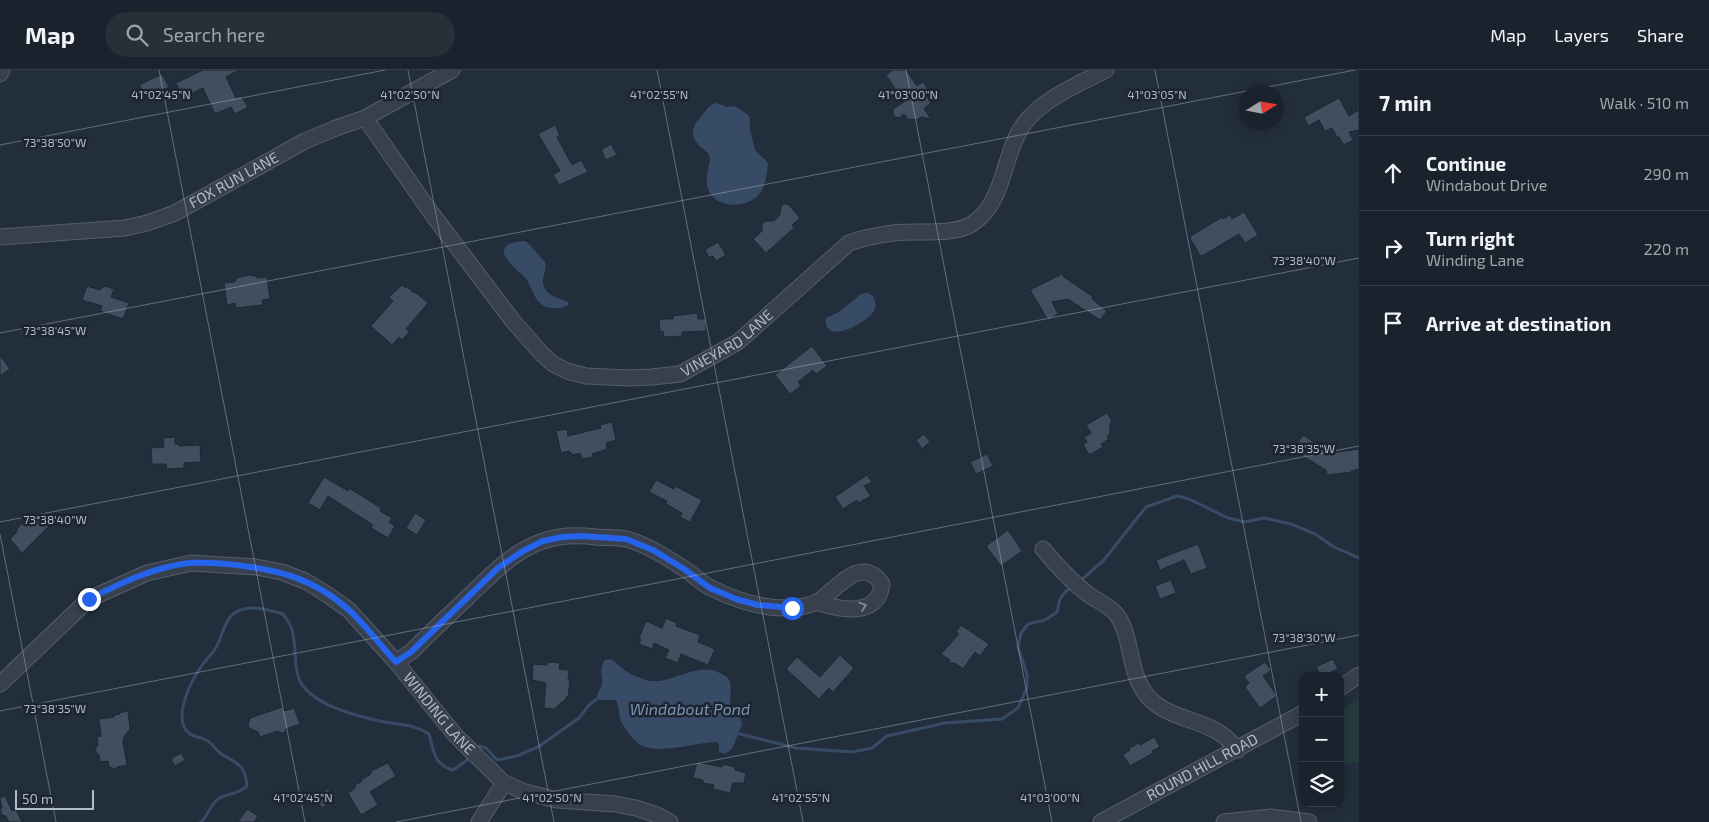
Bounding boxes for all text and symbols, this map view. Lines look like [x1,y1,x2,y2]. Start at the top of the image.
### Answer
search box [105,12,455,57]
text: Map [25,20,75,49]
icon: search [123,21,151,49]
text: Search here [163,23,265,46]
text: Map [1490,24,1526,46]
text: Layers [1554,24,1609,46]
text: Share [1637,24,1684,46]
north arrow [1239,85,1284,130]
text: 41°02'45"N [131,87,191,101]
text: 41°02'50"N [380,87,440,101]
text: 41°02'55"N [630,87,688,101]
text: 41°03'00"N [878,87,938,101]
text: 41°03'05"N [1127,87,1187,101]
text: 7 min [1379,90,1432,115]
text: Walk · 510 m [1599,93,1689,112]
text: 73°38'50"W [24,135,86,149]
street label: FOX RUN LANE [186,148,281,211]
text: Continue [1426,152,1506,175]
icon: ahead [1379,159,1407,187]
text: 290 m [1644,164,1689,183]
text: Windabout Drive [1426,175,1547,194]
text: Turn right [1426,227,1514,250]
icon: right [1379,234,1407,262]
text: 220 m [1644,239,1689,258]
text: Winding Lane [1426,250,1524,269]
text: 73°38'40"W [1272,253,1336,267]
street label: VINEYARD LANE [677,305,776,380]
icon: arrive [1379,309,1407,337]
text: Arrive at destination [1426,312,1611,335]
text: 73°38'45"W [24,323,86,337]
text: 73°38'35"W [1273,441,1335,455]
text: 73°38'40"W [23,512,87,526]
route end [78,588,101,611]
route start [781,597,804,620]
one-way arrow [858,602,867,612]
text: 73°38'30"W [1272,630,1336,644]
street label: WINDING LANE [400,668,479,758]
map controls [1299,672,1344,807]
button: + [1299,672,1344,717]
water label: Windabout Pond [630,699,750,718]
text: 73°38'35"W [24,701,86,715]
button: − [1299,717,1344,762]
street label: ROUND HILL ROAD [1143,729,1261,804]
button: layers [1299,762,1344,807]
scale bar [15,787,94,810]
text: 50 m [22,790,53,807]
text: 41°02'45"N [273,790,333,804]
text: 41°02'50"N [522,790,582,804]
text: 41°02'55"N [772,790,830,804]
text: 41°03'00"N [1020,790,1080,804]

